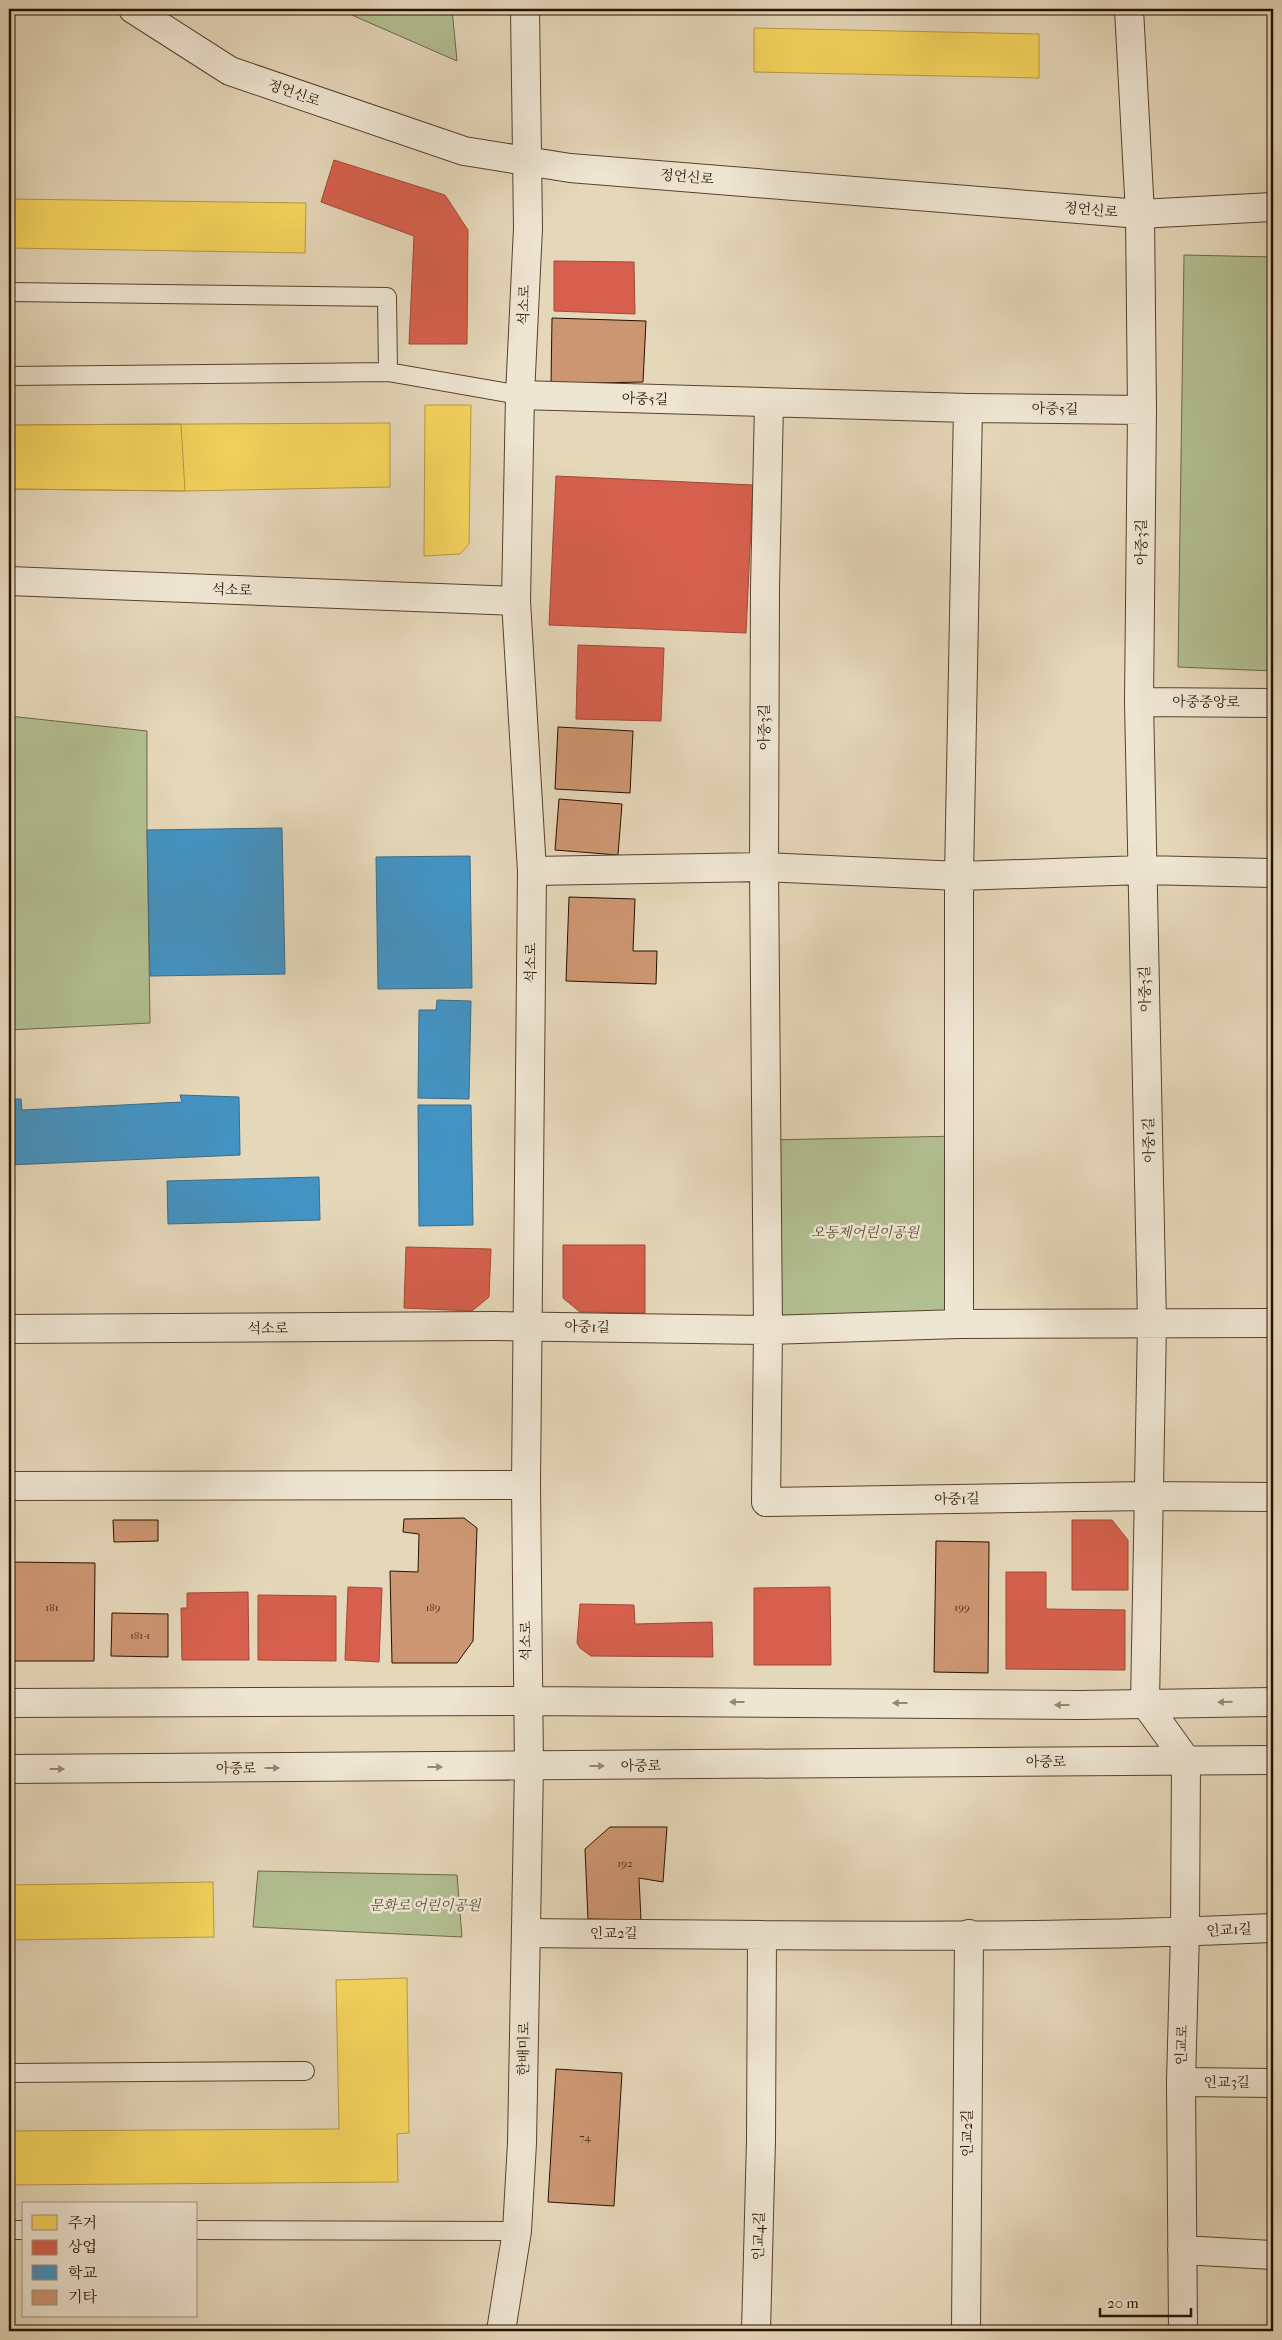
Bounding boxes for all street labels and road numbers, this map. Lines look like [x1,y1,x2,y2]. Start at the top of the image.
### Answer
street label: 정언신로 [266,76,323,110]
street label: 정언신로 [659,166,715,188]
street label: 정언신로 [1063,199,1119,221]
street label: 석소로 [515,284,533,326]
street label: 아중5길 [621,390,669,408]
street label: 아중5길 [1032,400,1078,418]
street label: 아중3길 [1133,519,1150,565]
street label: 석소로 [211,581,253,599]
street label: 아중중앙로 [1172,693,1240,711]
street label: 아중3길 [756,704,773,750]
street label: 석소로 [522,942,540,983]
street label: 아중3길 [1136,966,1154,1012]
street label: 아중1길 [1140,1117,1158,1163]
street label: 아중1길 [564,1318,610,1336]
street label: 석소로 [248,1320,289,1337]
street label: 아중1길 [934,1490,980,1508]
street label: 석소로 [517,1620,535,1661]
street label: 아중로 [1026,1753,1067,1771]
street label: 아중로 [621,1757,662,1775]
street label: 아중로 [216,1760,257,1777]
street label: 인교1길 [1206,1920,1252,1940]
street label: 인교2길 [590,1925,638,1942]
street label: 한배미로 [515,2021,533,2076]
street label: 인교로 [1173,2024,1191,2066]
street label: 인교3길 [1204,2074,1250,2091]
street label: 인교2길 [959,2109,976,2157]
street label: 인교4길 [750,2211,768,2261]

